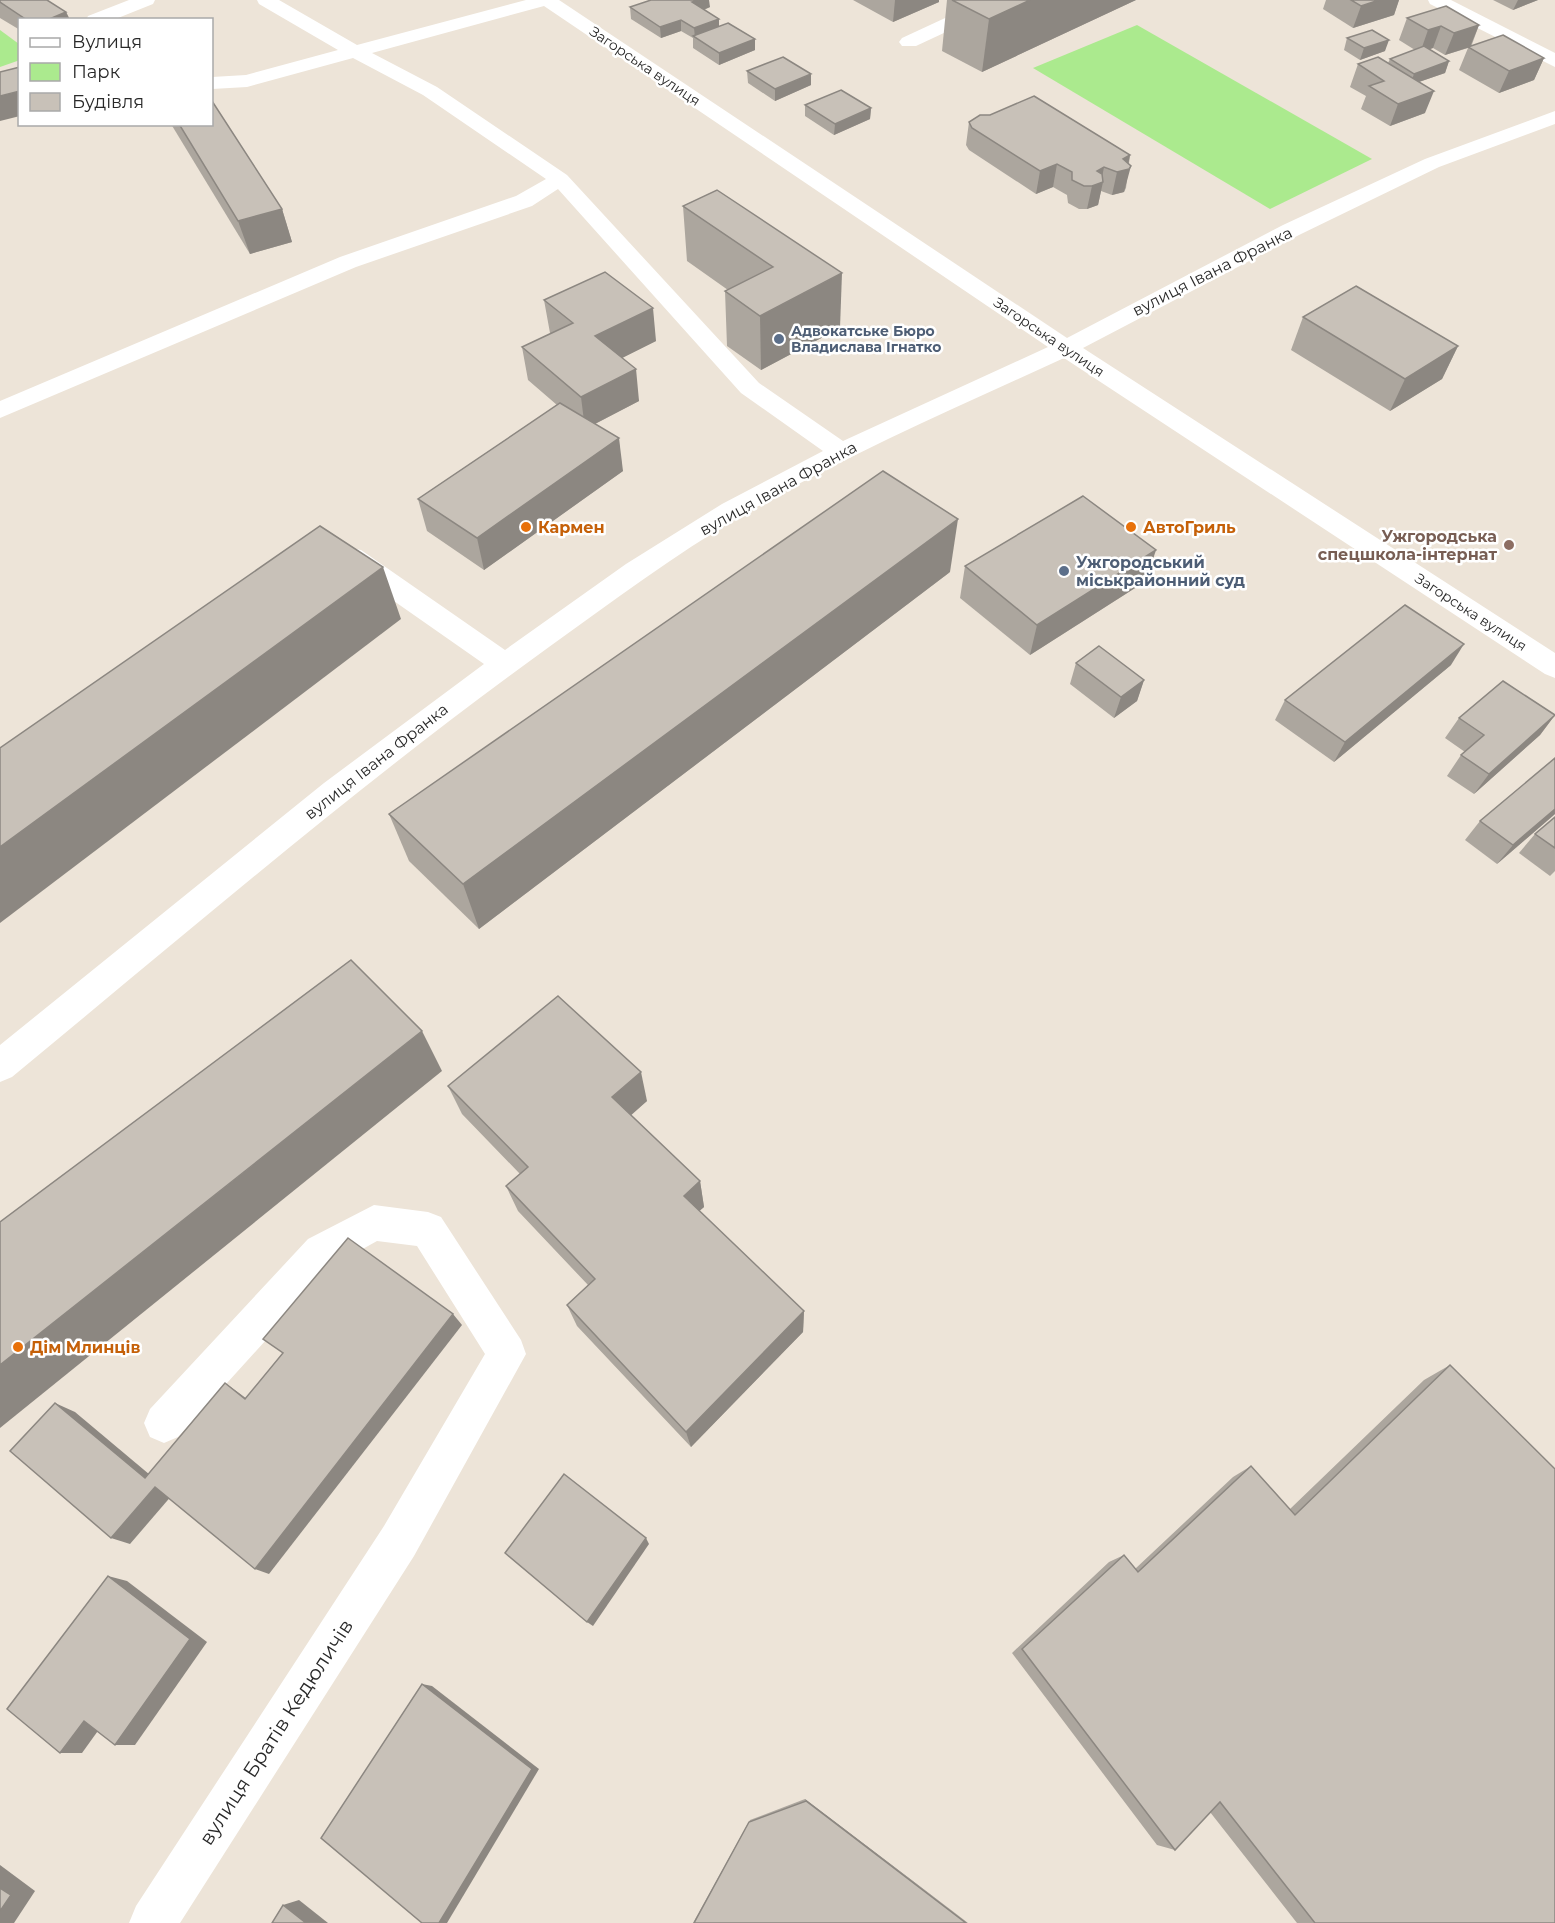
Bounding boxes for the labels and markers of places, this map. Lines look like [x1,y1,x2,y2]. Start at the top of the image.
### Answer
place label: Адвокатське Бюро Владислава Ігнатко [791,322,942,356]
marker: Адвокатське Бюро Владислава Ігнатко [772,332,786,346]
place label: Кармен [538,518,605,537]
place label: АвтоГриль [1143,518,1236,537]
marker: Кармен [519,520,533,534]
marker: АвтоГриль [1124,520,1138,534]
place label: Ужгородська спецшкола-інтернат [1318,527,1497,564]
marker: Ужгородська спецшкола-інтернат [1502,538,1516,552]
place label: Ужгородський міськрайонний суд [1076,553,1245,590]
marker: Ужгородський міськрайонний суд [1057,564,1071,578]
place label: Дім Млинців [30,1338,140,1357]
marker: Дім Млинців [11,1340,25,1354]

